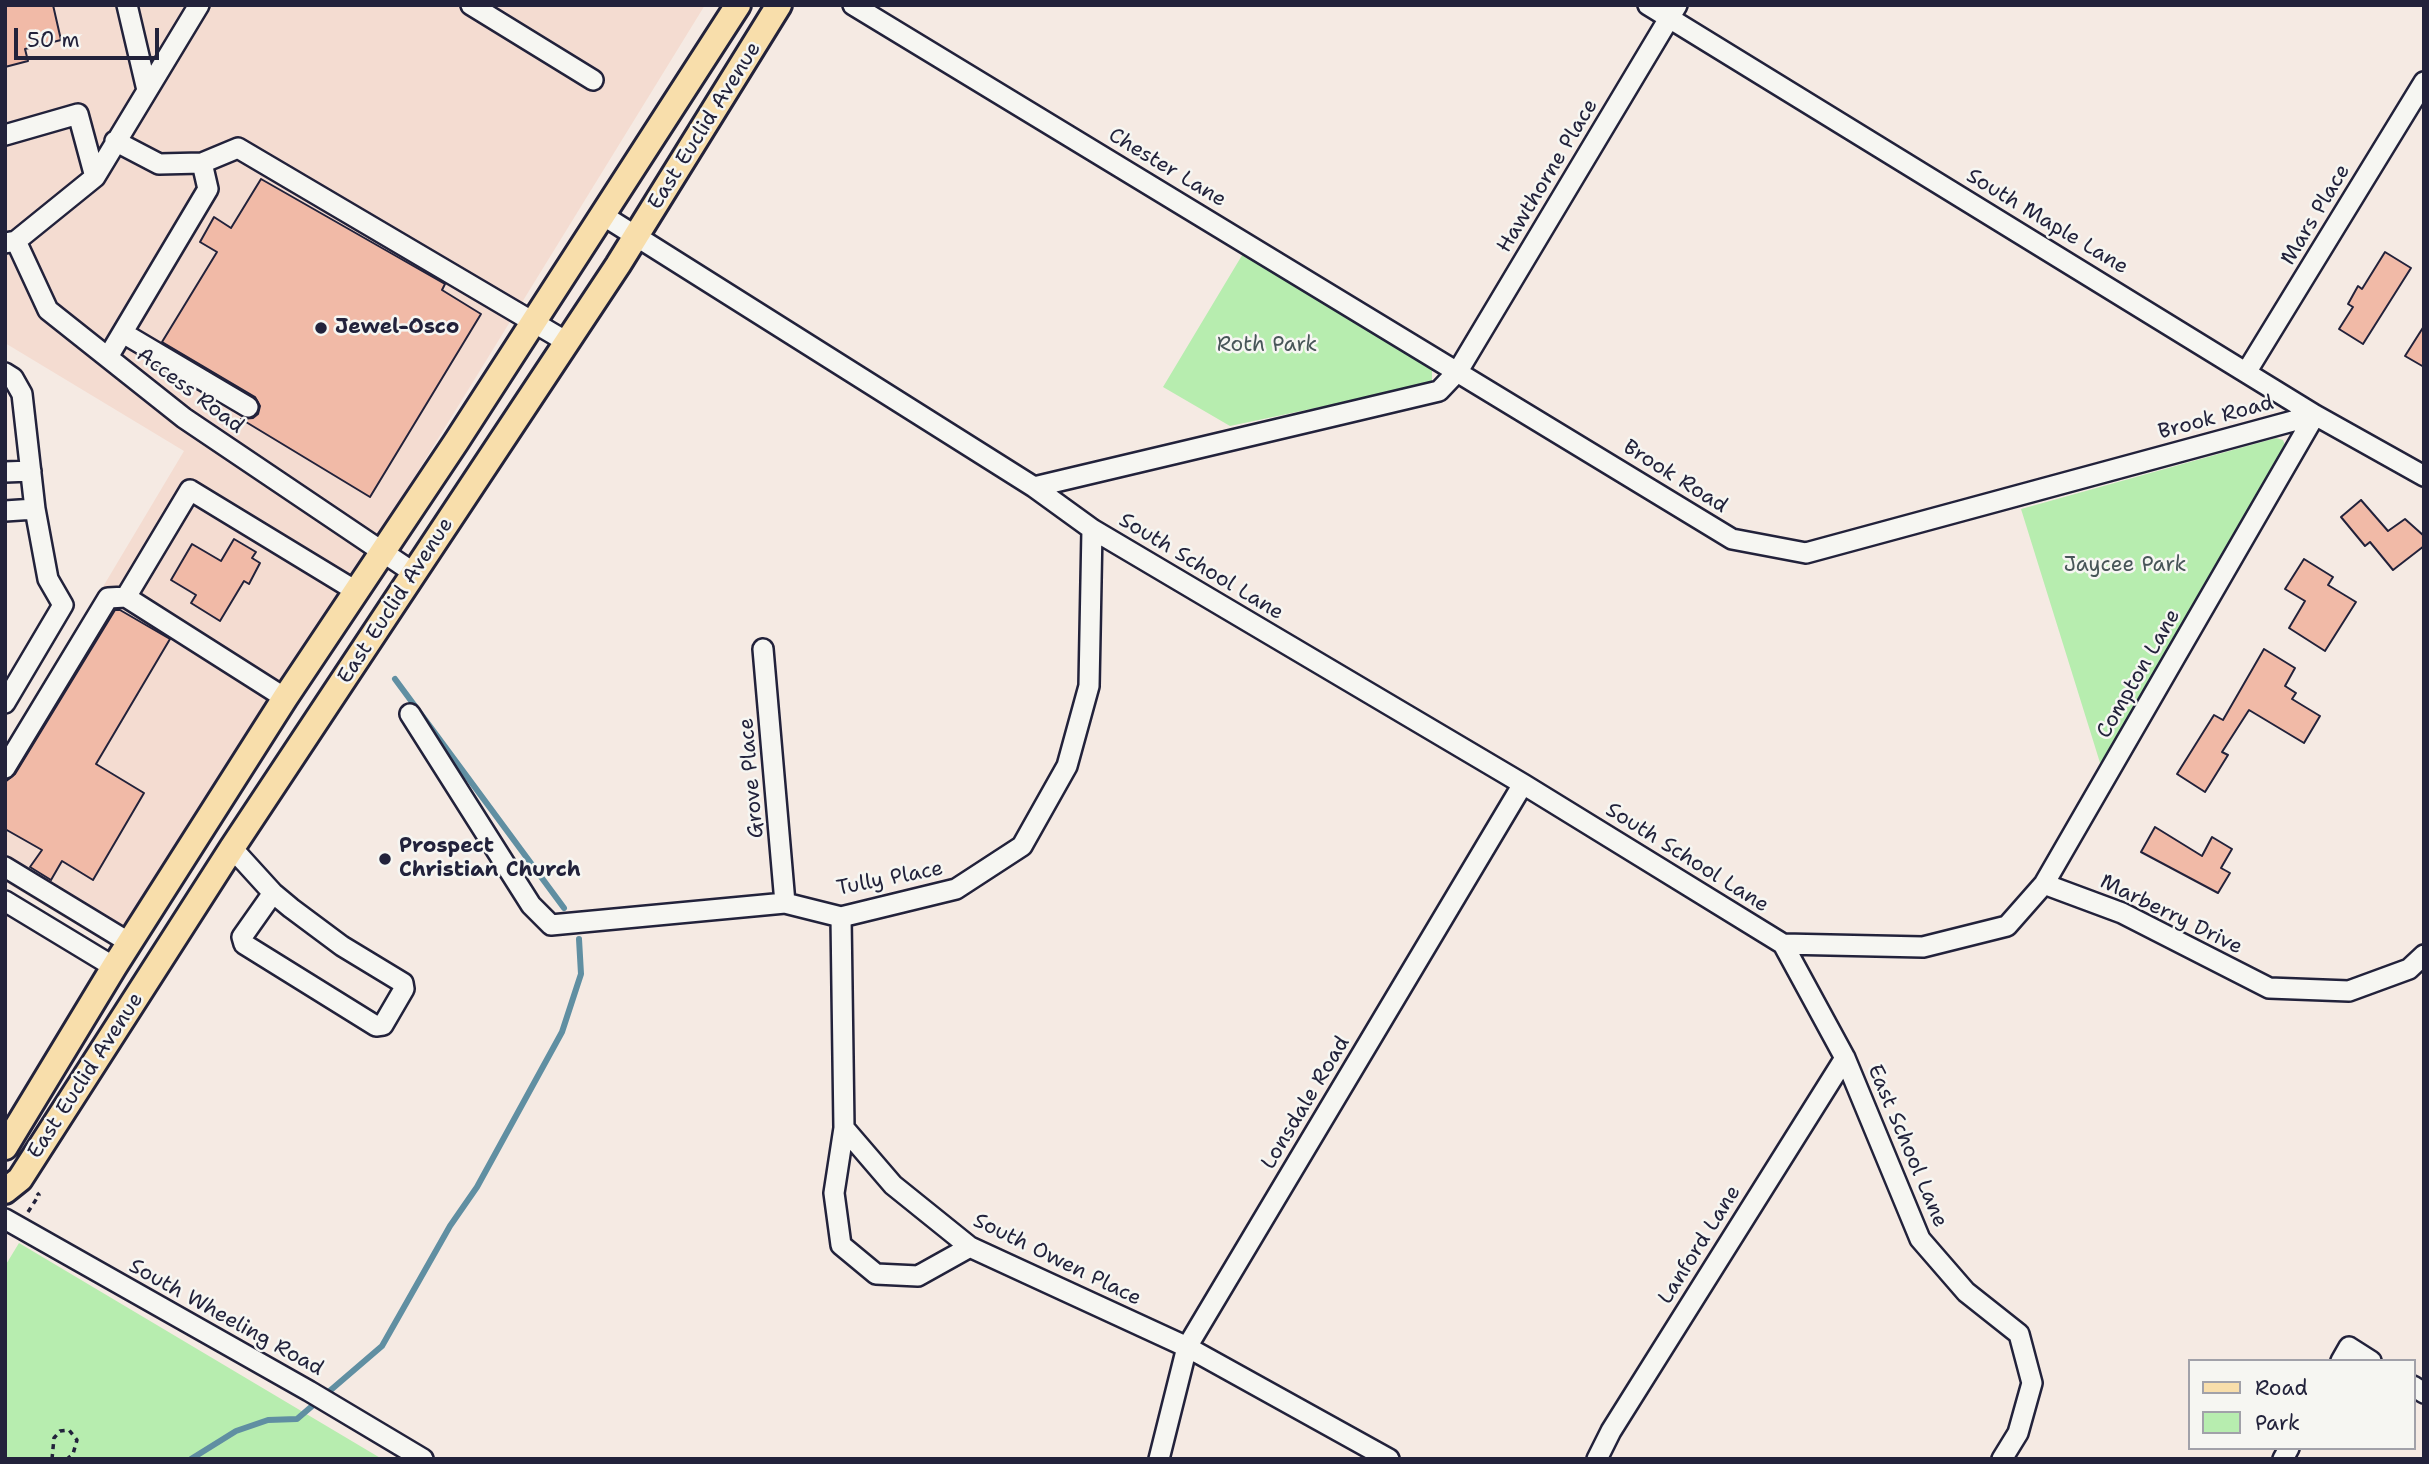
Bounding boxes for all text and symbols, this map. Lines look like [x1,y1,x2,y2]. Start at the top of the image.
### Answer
scale bar [18,14,163,58]
text: 50 m [27,26,80,54]
street label: East Euclid Avenue [643,38,767,214]
street label: Hawthorne Place [1492,95,1604,257]
street label: Chester Lane [1103,123,1231,213]
street label: Mars Place [2276,160,2356,270]
street label: South Maple Lane [1961,164,2133,280]
place label: Jewel-Osco [335,315,459,341]
marker: Jewel-Osco [313,320,329,336]
park label: Roth Park [1217,333,1317,359]
street label: Access Road [132,343,248,439]
street label: Brook Road [2156,391,2276,445]
street label: Brook Road [1618,435,1732,519]
street label: South School Lane [1114,508,1288,626]
street label: East Euclid Avenue [333,513,459,689]
park label: Jaycee Park [2063,553,2187,579]
street label: Compton Lane [2092,605,2186,743]
street label: Grove Place [734,717,770,839]
street label: South School Lane [1601,798,1773,918]
place label: Prospect Christian Church [399,834,581,884]
marker: Prospect Christian Church [377,851,393,867]
street label: Tully Place [835,856,945,902]
street label: Marberry Drive [2096,870,2246,960]
street label: East Euclid Avenue [23,988,149,1164]
street label: Lonsdale Road [1256,1032,1356,1174]
street label: East School Lane [1861,1061,1953,1231]
street label: Lanford Lane [1654,1181,1746,1309]
street label: South Owen Place [969,1208,1145,1312]
street label: South Wheeling Road [124,1254,328,1382]
legend [2188,1359,2415,1450]
text: Road [2255,1374,2308,1402]
text: Park [2255,1409,2300,1437]

